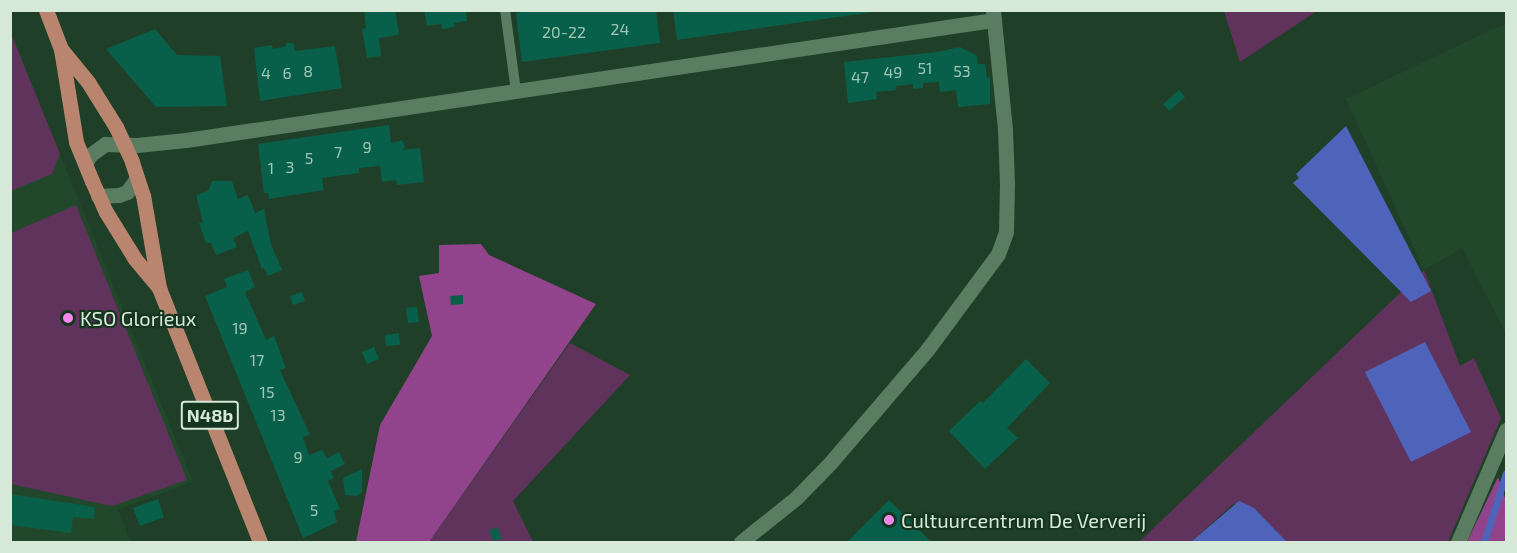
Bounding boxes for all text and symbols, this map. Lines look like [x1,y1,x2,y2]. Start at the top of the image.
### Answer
house number: 24 [611,19,629,39]
house number: 20-22 [542,22,586,42]
house number: 51 [918,58,932,78]
house number: 8 [303,61,313,81]
house number: 53 [953,61,971,81]
house number: 49 [884,62,902,82]
house number: 4 [261,63,271,83]
house number: 6 [282,63,292,83]
house number: 47 [851,67,869,87]
house number: 9 [362,137,372,157]
house number: 7 [334,142,342,162]
house number: 5 [305,148,313,168]
house number: 3 [286,157,294,177]
house number: 1 [268,158,274,178]
place label: KSO Glorieux [80,306,196,330]
marker: KSO Glorieux [61,311,75,325]
house number: 19 [232,318,248,338]
house number: 17 [250,350,264,370]
house number: 15 [260,382,274,402]
road number: N48b [180,400,240,430]
house number: 13 [270,405,286,425]
house number: 9 [293,447,303,467]
house number: 5 [310,500,318,520]
place label: Cultuurcentrum De Ververij [901,508,1147,532]
marker: Cultuurcentrum De Ververij [882,513,896,527]

